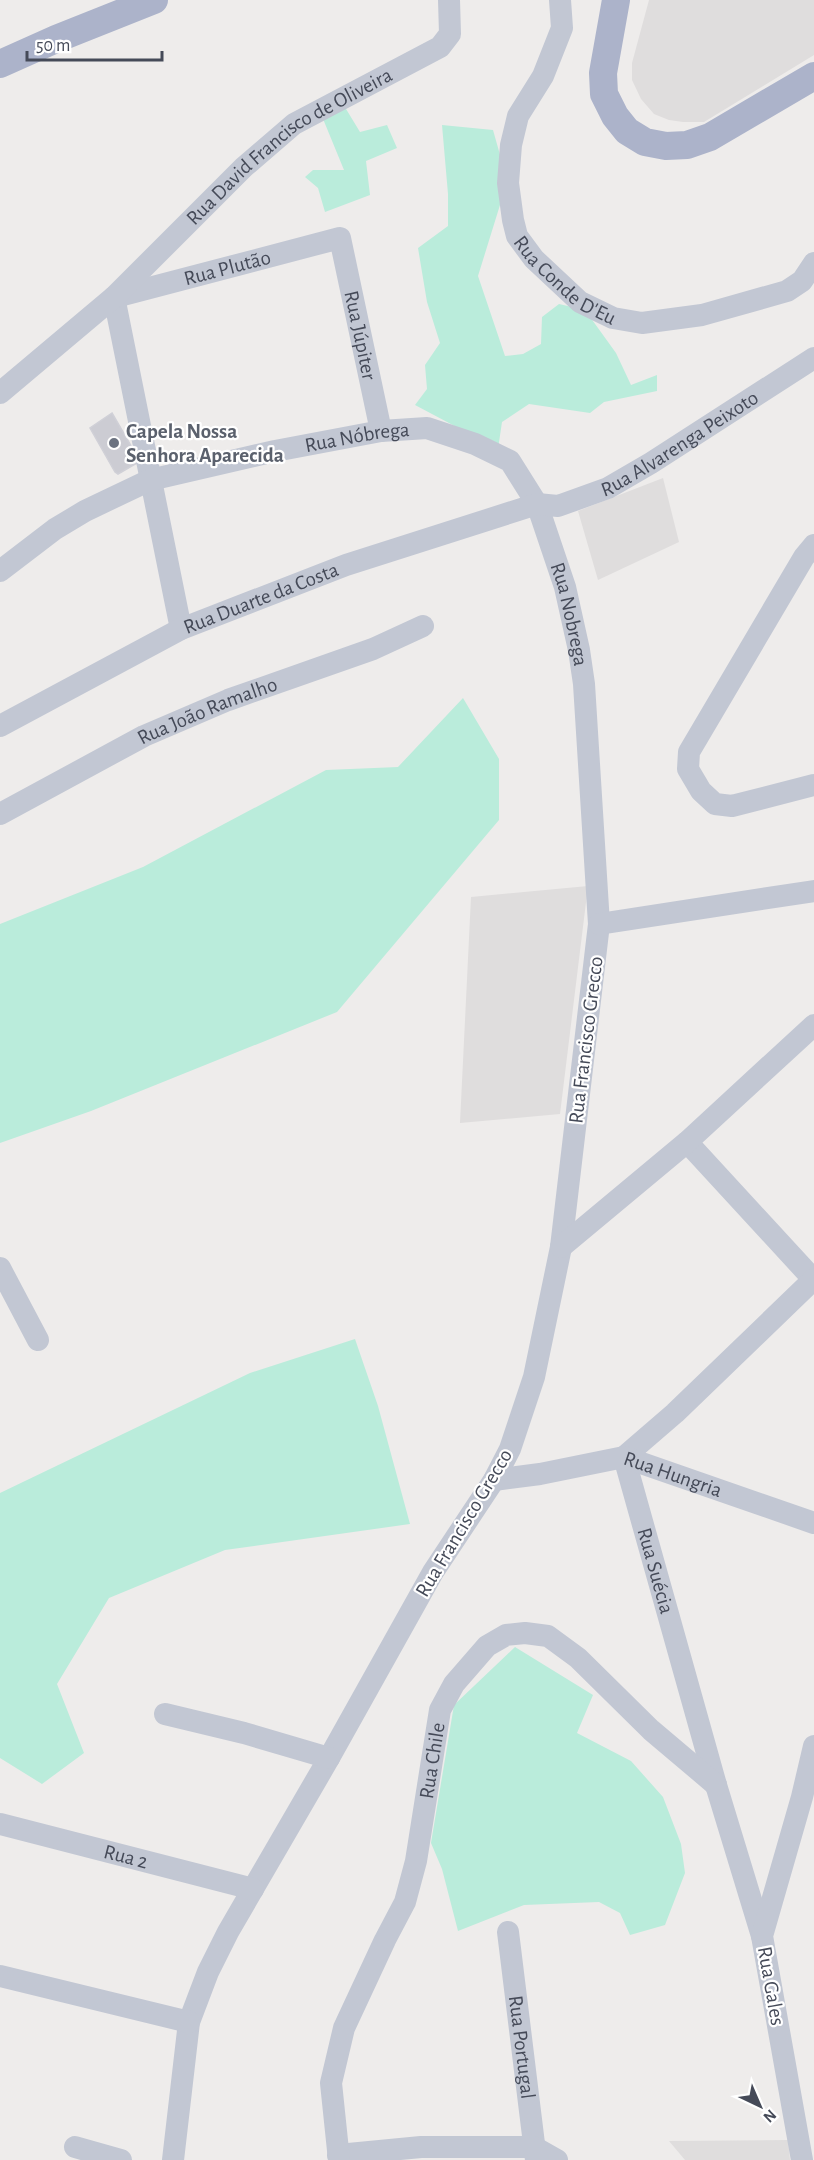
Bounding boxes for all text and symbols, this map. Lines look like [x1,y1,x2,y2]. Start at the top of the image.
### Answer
scale bar [27,24,162,62]
text: 50 m [36,37,70,55]
street label: Rua David Francisco de Oliveira [182,64,396,229]
street label: Rua Conde D'Eu [510,232,620,328]
street label: Rua Plutão [182,246,273,289]
street label: Rua Júpiter [341,289,380,382]
street label: Rua Alvarenga Peixoto [598,386,762,500]
street label: Rua Nóbrega [303,419,410,456]
place label: Capela Nossa Senhora Aparecida [126,421,284,466]
marker: Capela Nossa Senhora Aparecida [107,436,121,450]
street label: Rua Duarte da Costa [180,558,342,638]
street label: Rua Nobrega [547,560,592,668]
street label: Rua João Ramalho [134,673,280,748]
street label: Rua Francisco Grecco [565,955,607,1125]
street label: Rua Francisco Grecco [412,1445,516,1601]
street label: Rua Hungria [621,1447,725,1501]
street label: Rua Suécia [634,1525,678,1616]
street label: Rua Chile [416,1721,448,1800]
street label: Rua 2 [102,1841,150,1872]
street label: Rua Gales [754,1945,788,2027]
street label: Rua Portugal [505,1994,539,2100]
north arrow [730,2076,790,2136]
text: N [760,2106,779,2126]

